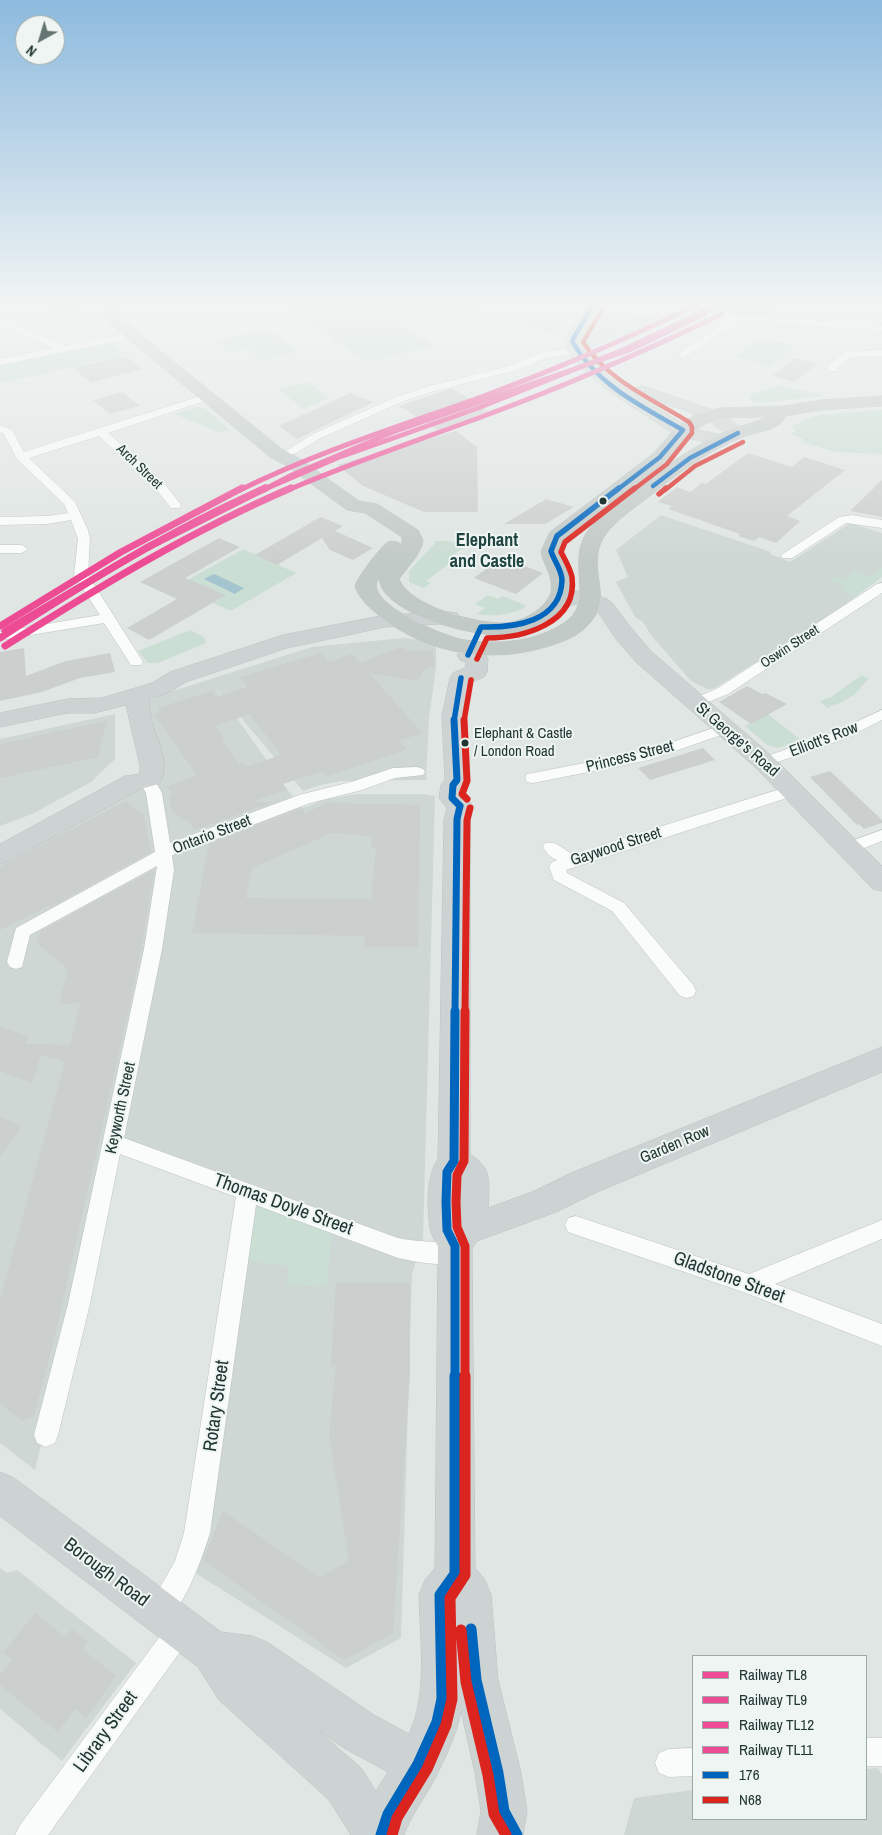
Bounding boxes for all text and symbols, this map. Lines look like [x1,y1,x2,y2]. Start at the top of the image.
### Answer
north arrow [15,15,65,65]
text: N [22,41,40,60]
street label: Arch Street [113,441,165,493]
unlabelled marker [598,496,608,506]
district label: Elephant and Castle [450,530,524,572]
street label: Oswin Street [758,622,822,672]
street label: St George's Road [691,699,783,781]
street label: Elliott's Row [787,718,861,762]
place label: Elephant & Castle / London Road [474,725,572,760]
street label: Princess Street [584,737,676,777]
marker: Elephant & Castle / London Road [460,738,470,748]
street label: Ontario Street [170,811,254,859]
street label: Gaywood Street [568,823,664,871]
street label: Keyworth Street [102,1060,140,1156]
street label: Garden Row [637,1122,713,1168]
street label: Thomas Doyle Street [210,1169,356,1241]
street label: Gladstone Street [670,1247,788,1309]
street label: Rotary Street [199,1359,235,1453]
street label: Borough Road [59,1534,153,1612]
legend [692,1655,867,1820]
text: Railway TL8 [739,1664,807,1685]
street label: Library Street [69,1687,143,1777]
text: Railway TL9 [739,1689,807,1710]
text: Railway TL12 [739,1714,814,1735]
text: Railway TL11 [739,1739,813,1760]
text: 176 [739,1764,760,1785]
text: N68 [739,1789,762,1810]

